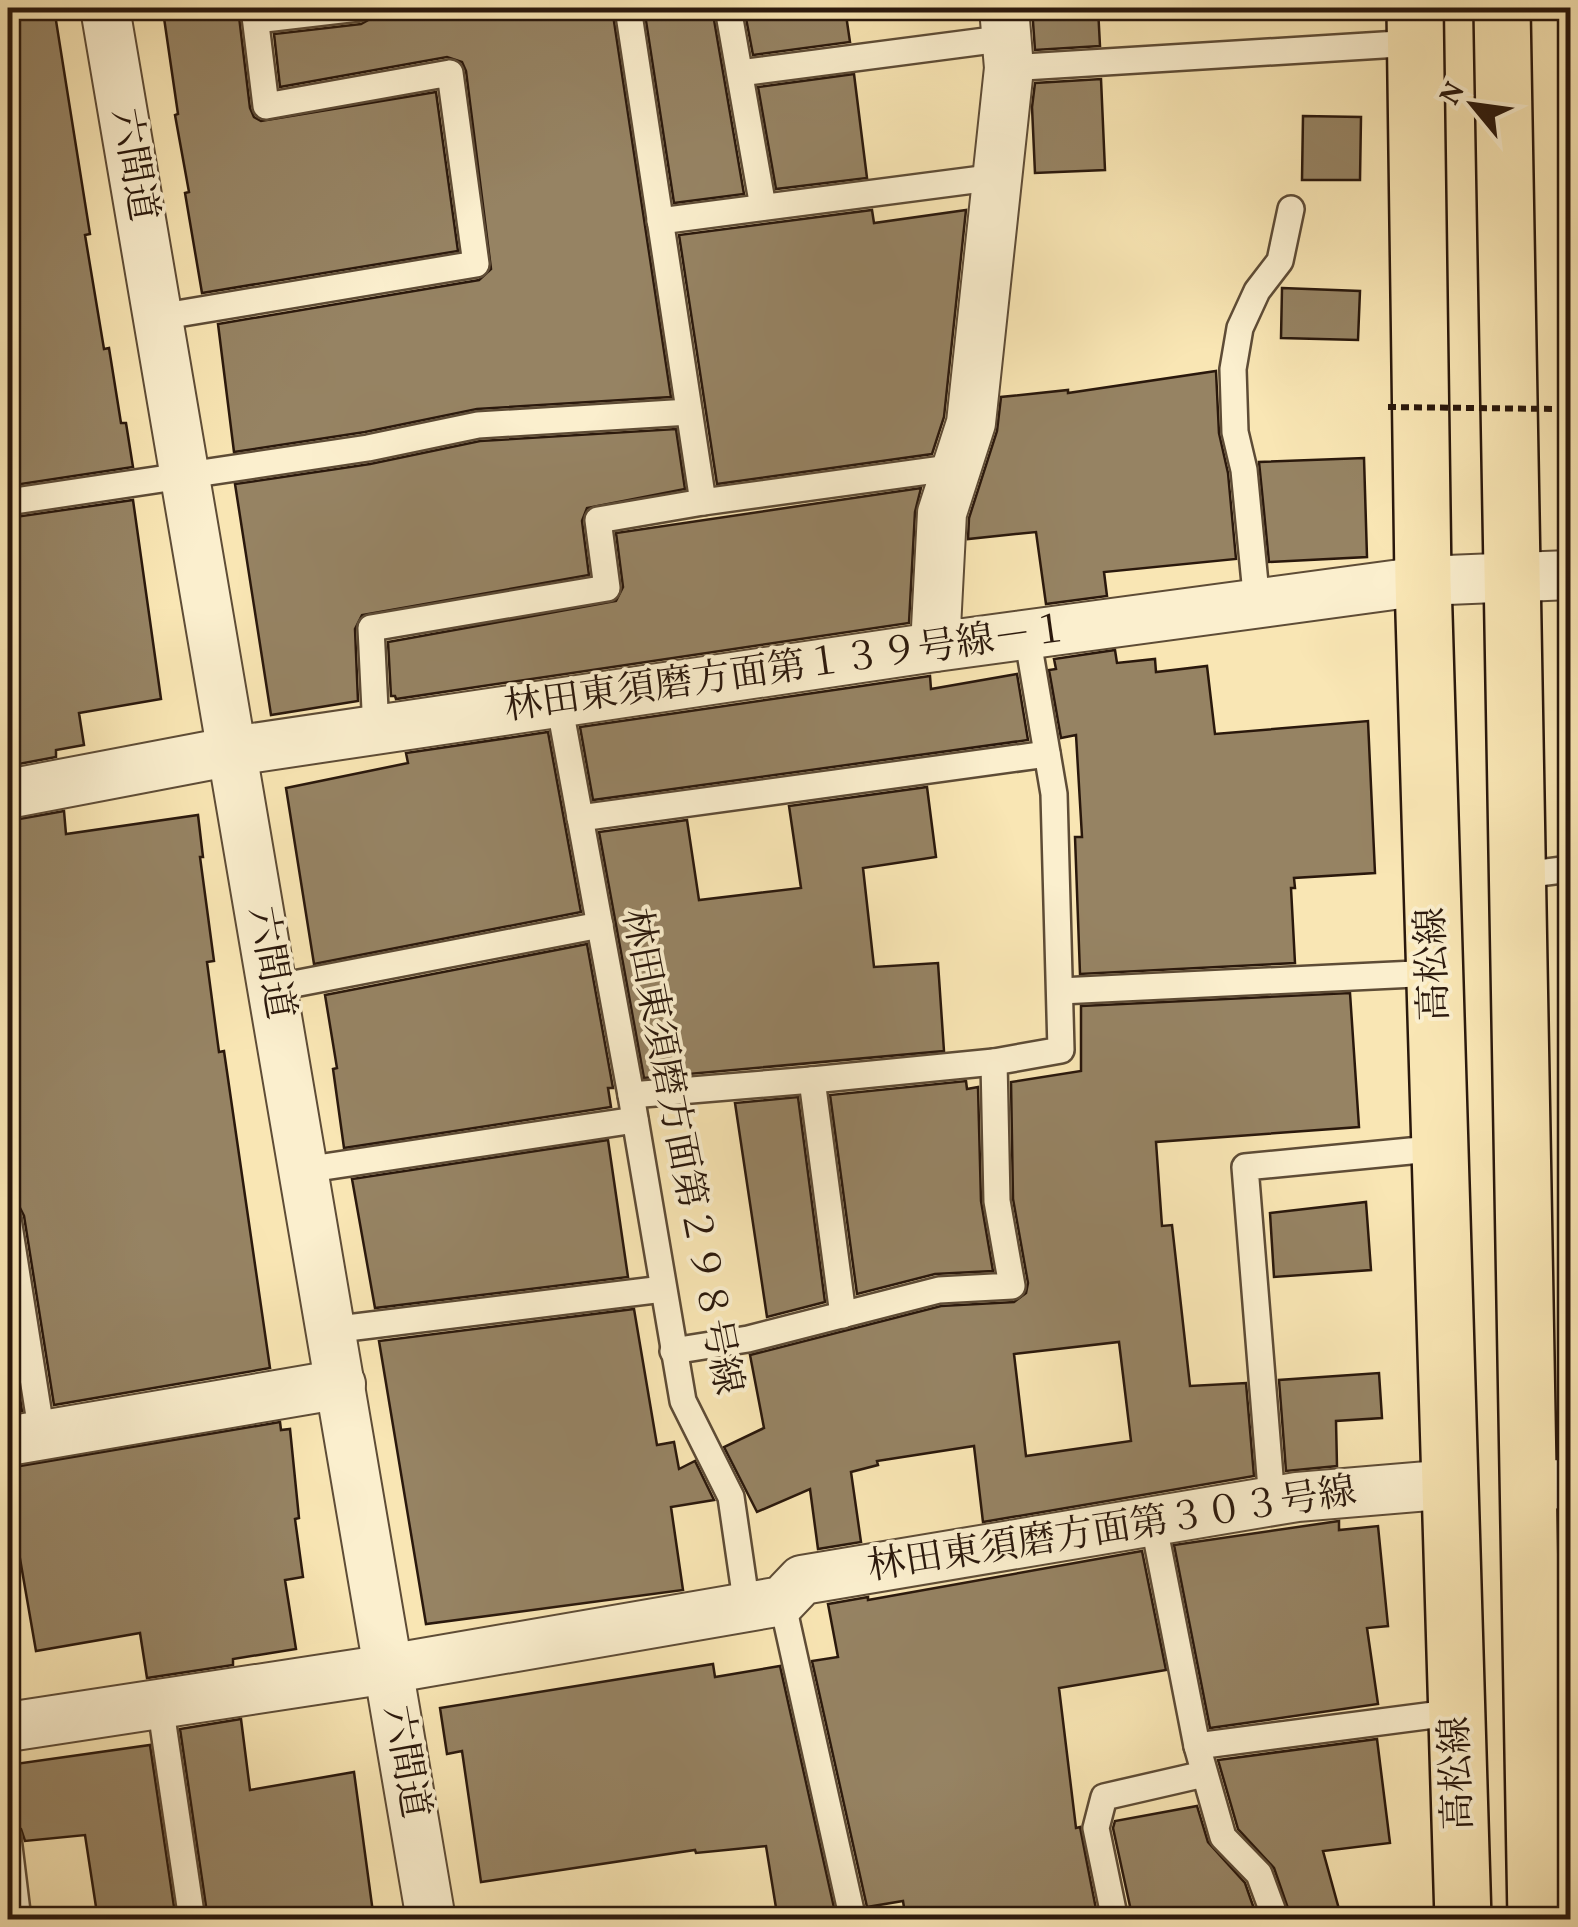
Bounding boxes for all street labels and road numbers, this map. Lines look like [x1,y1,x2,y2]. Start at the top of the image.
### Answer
street label: 六間道 [96,104,168,226]
street label: 林田東須磨方面第１３９号線－１ [501,604,1073,736]
street label: 六間道 [233,902,305,1024]
street label: 林田東須磨方面第２９８号線 [607,904,753,1400]
street label: 高松線 [1407,906,1463,1022]
street label: 林田東須磨方面第３０３号線 [864,1466,1360,1596]
street label: 六間道 [368,1701,440,1823]
street label: 高松線 [1431,1715,1487,1831]

